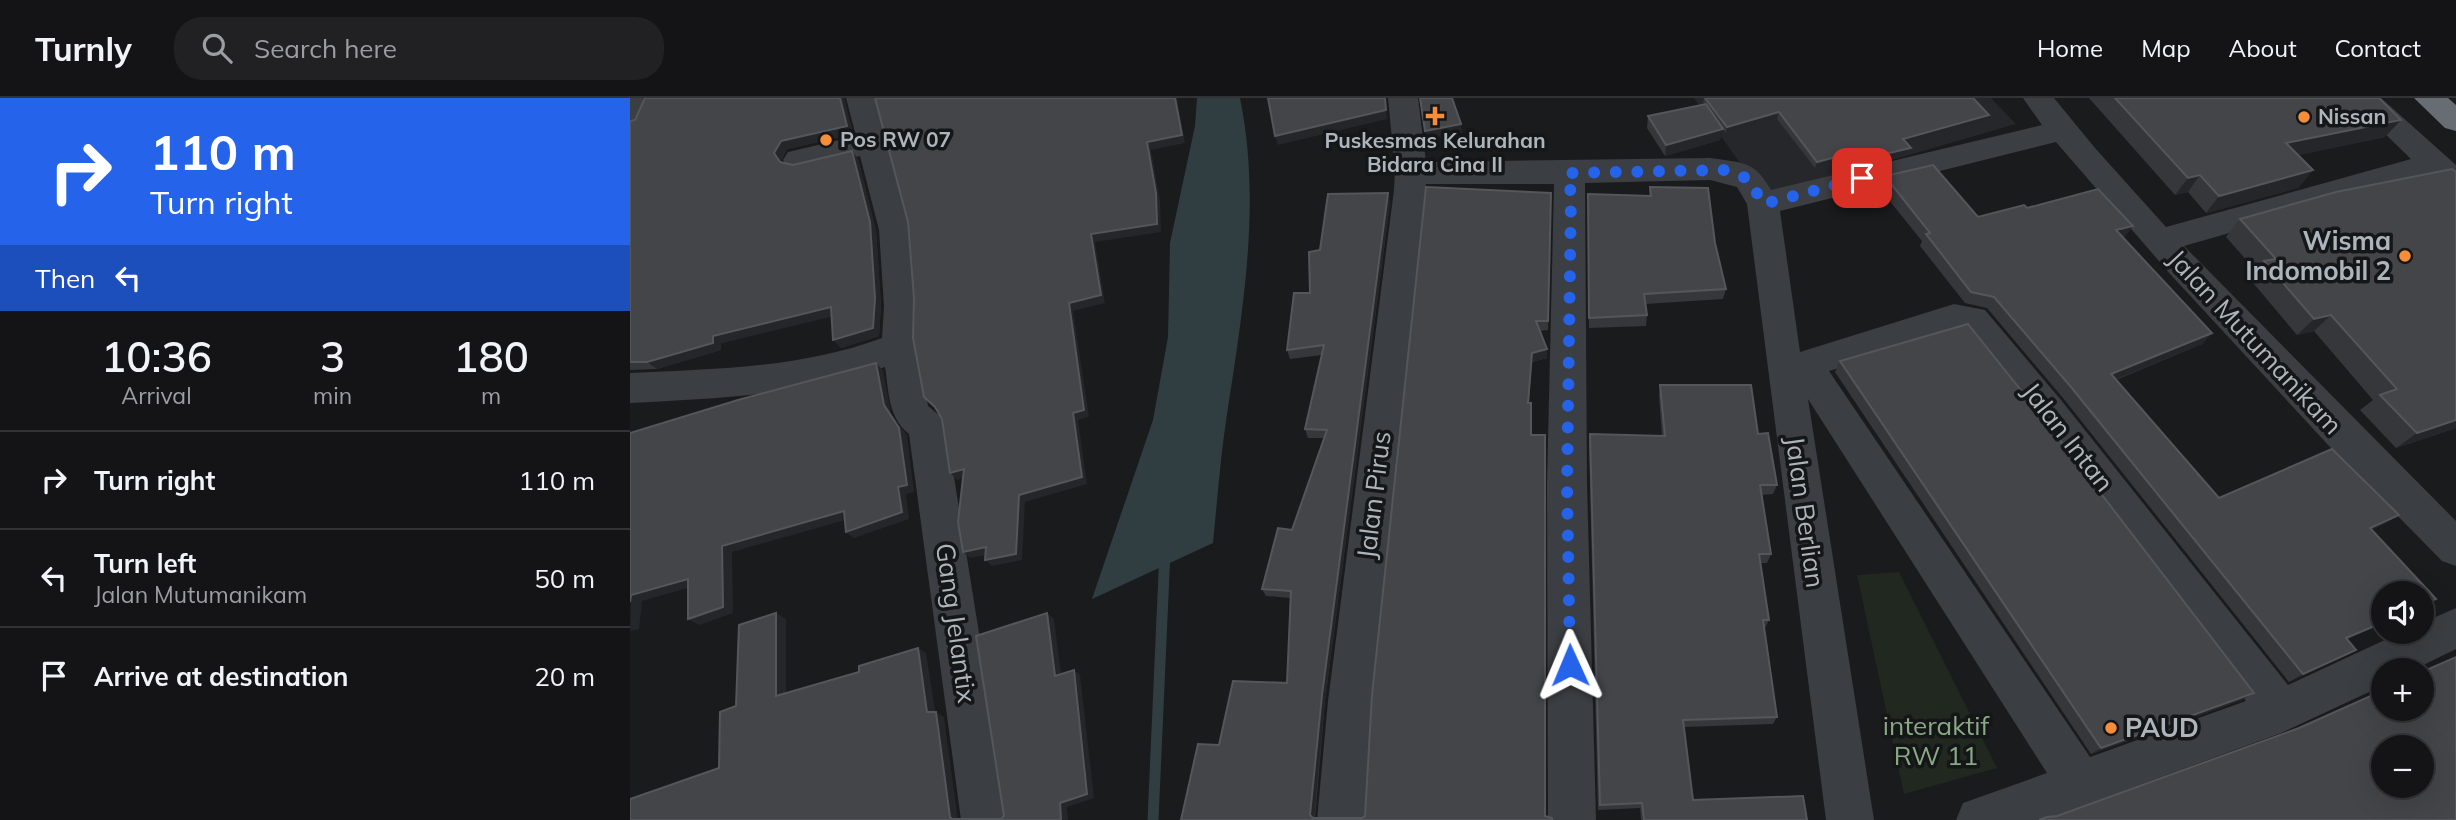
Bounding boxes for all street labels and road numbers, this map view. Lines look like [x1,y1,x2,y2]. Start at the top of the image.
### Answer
street label: Jalan Mutumanikam [2161,242,2350,441]
street label: Jalan Intan [2015,375,2121,498]
street label: Jalan Pirus [1349,429,1398,561]
street label: Jalan Berlian [1779,434,1832,590]
street label: Gang Jelantix [929,541,984,705]

